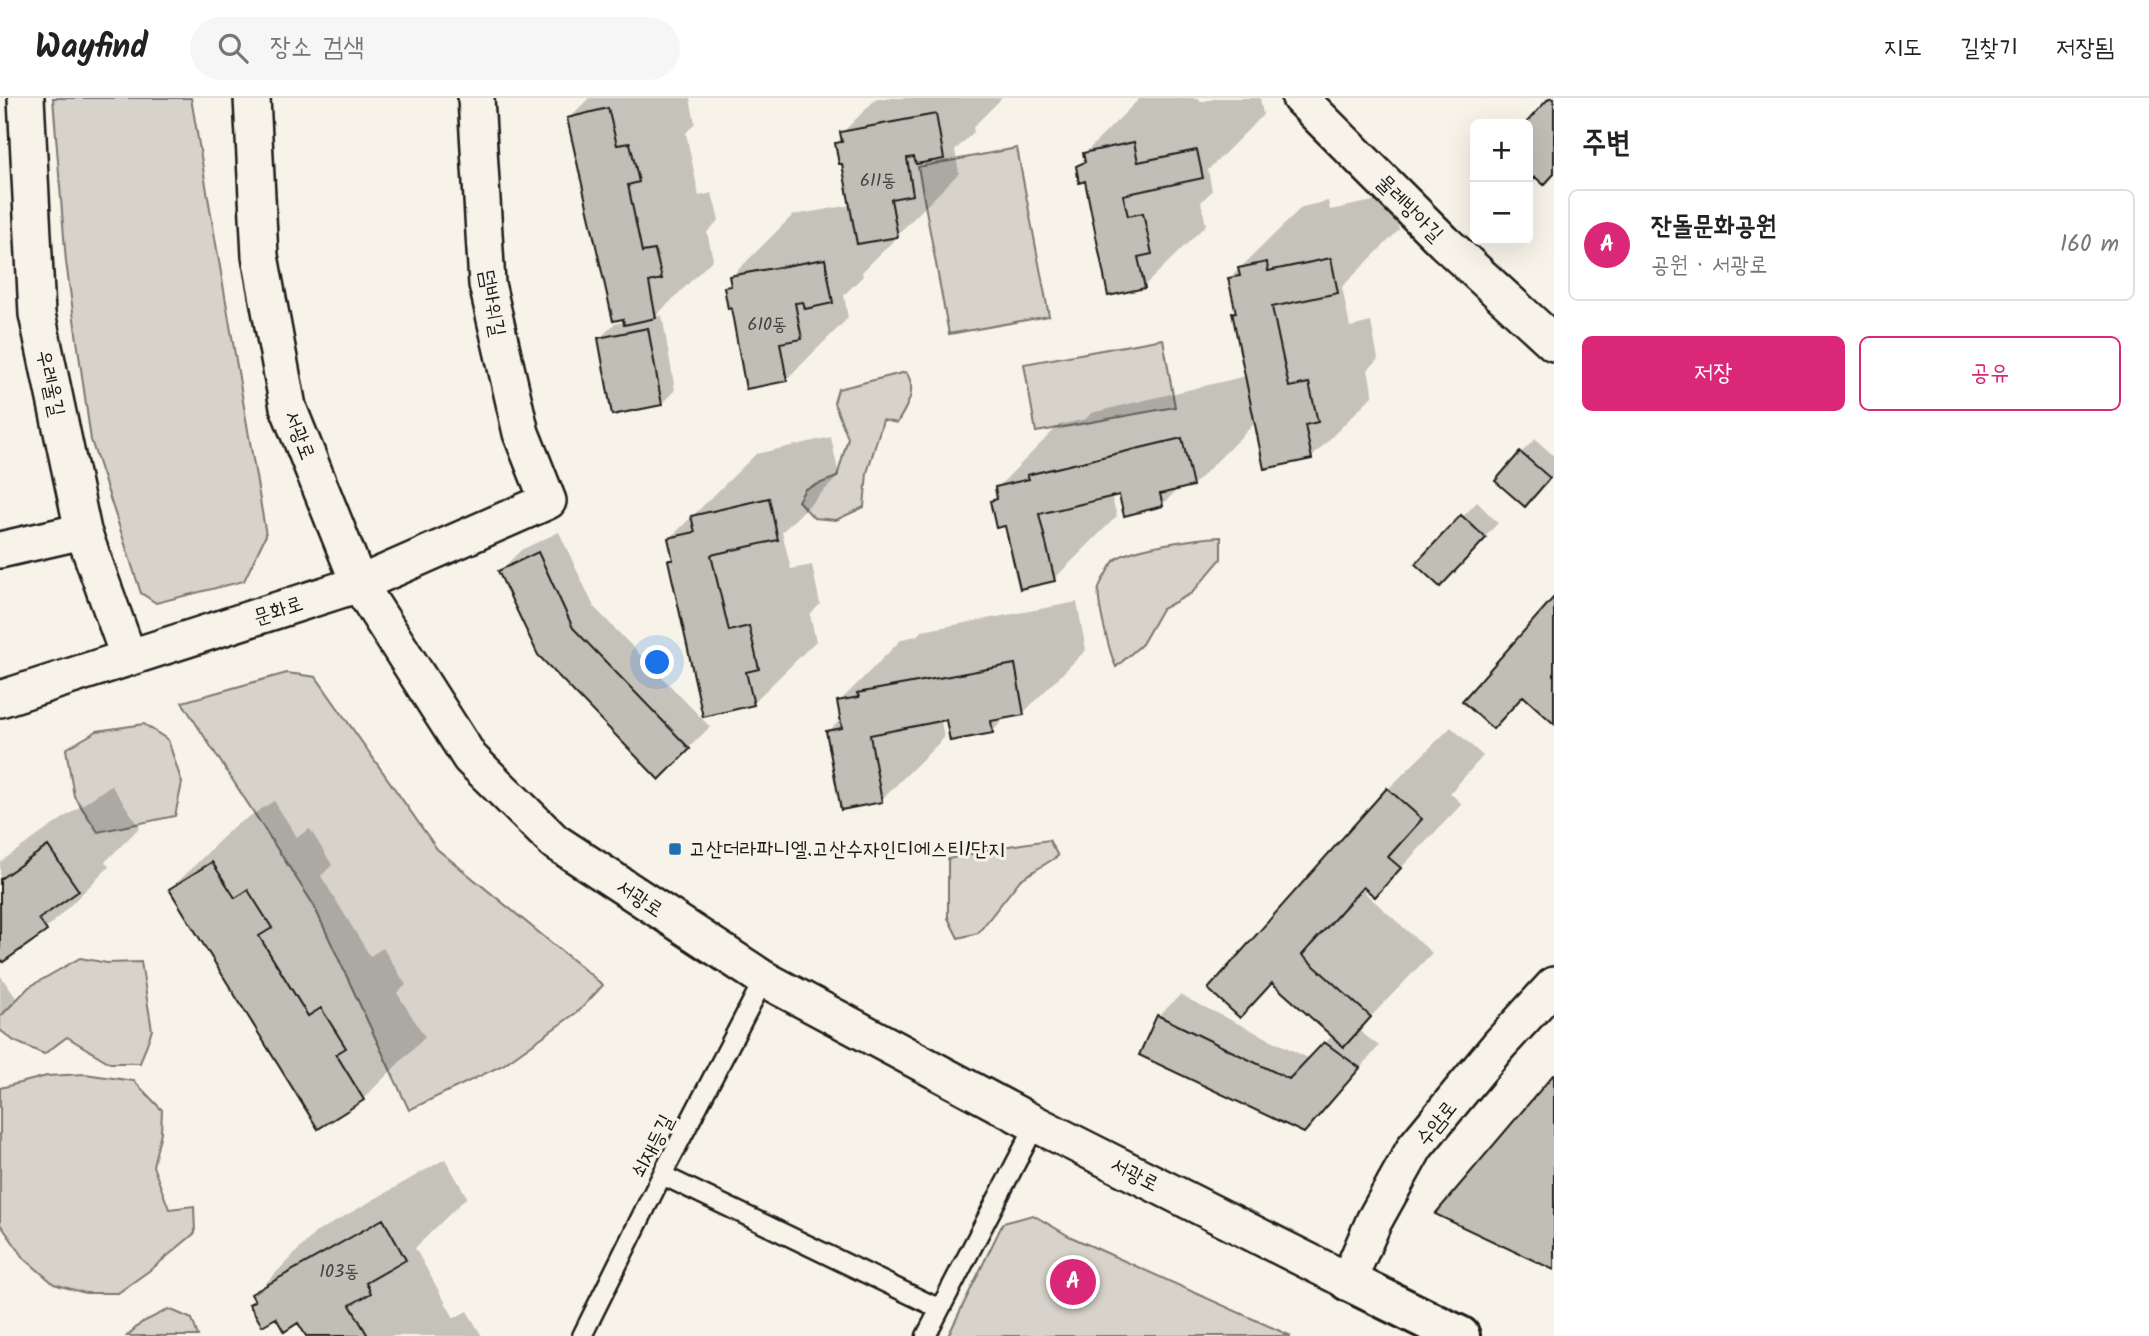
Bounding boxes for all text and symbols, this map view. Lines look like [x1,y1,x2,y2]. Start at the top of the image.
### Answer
search box [190,17,680,80]
text: Wayfind [35,22,148,75]
text: 장소 검색 [270,27,364,69]
icon: search [214,29,252,67]
text: 지도 [1884,29,1922,68]
text: 길찾기 [1960,29,2018,68]
text: 저장됨 [2056,29,2114,68]
map controls [1470,119,1533,245]
button: + [1470,119,1533,182]
text: 주변 [1582,120,1630,168]
house number: 611동 [860,167,896,196]
street label: 물레방아길 [1367,168,1451,251]
button: − [1470,182,1533,245]
text: 잔돌문화공원 [1651,206,1777,248]
text: A [1600,227,1614,263]
text: 160 m [2060,227,2119,263]
text: 공원 · 서광로 [1651,248,1767,284]
street label: 덤바위길 [469,267,514,340]
house number: 610동 [747,311,787,340]
button: 저장 [1582,336,1845,411]
button: 공유 [1859,336,2121,411]
street label: 우레울길 [26,347,73,420]
street label: 서광로 [274,406,323,465]
street label: 문화로 [249,588,308,635]
your location [640,645,674,679]
place label: 고산더라파니엘.고산수자인디에스티1단지 [689,834,1005,867]
marker: 고산더라파니엘.고산수자인디에스티1단지 [667,841,683,857]
street label: 서광로 [609,872,669,927]
street label: 수암로 [1408,1094,1466,1154]
street label: 쇠재등길 [623,1109,683,1184]
street label: 서광로 [1104,1149,1164,1202]
pin: A [1050,1256,1096,1308]
house number: 103동 [319,1258,359,1287]

